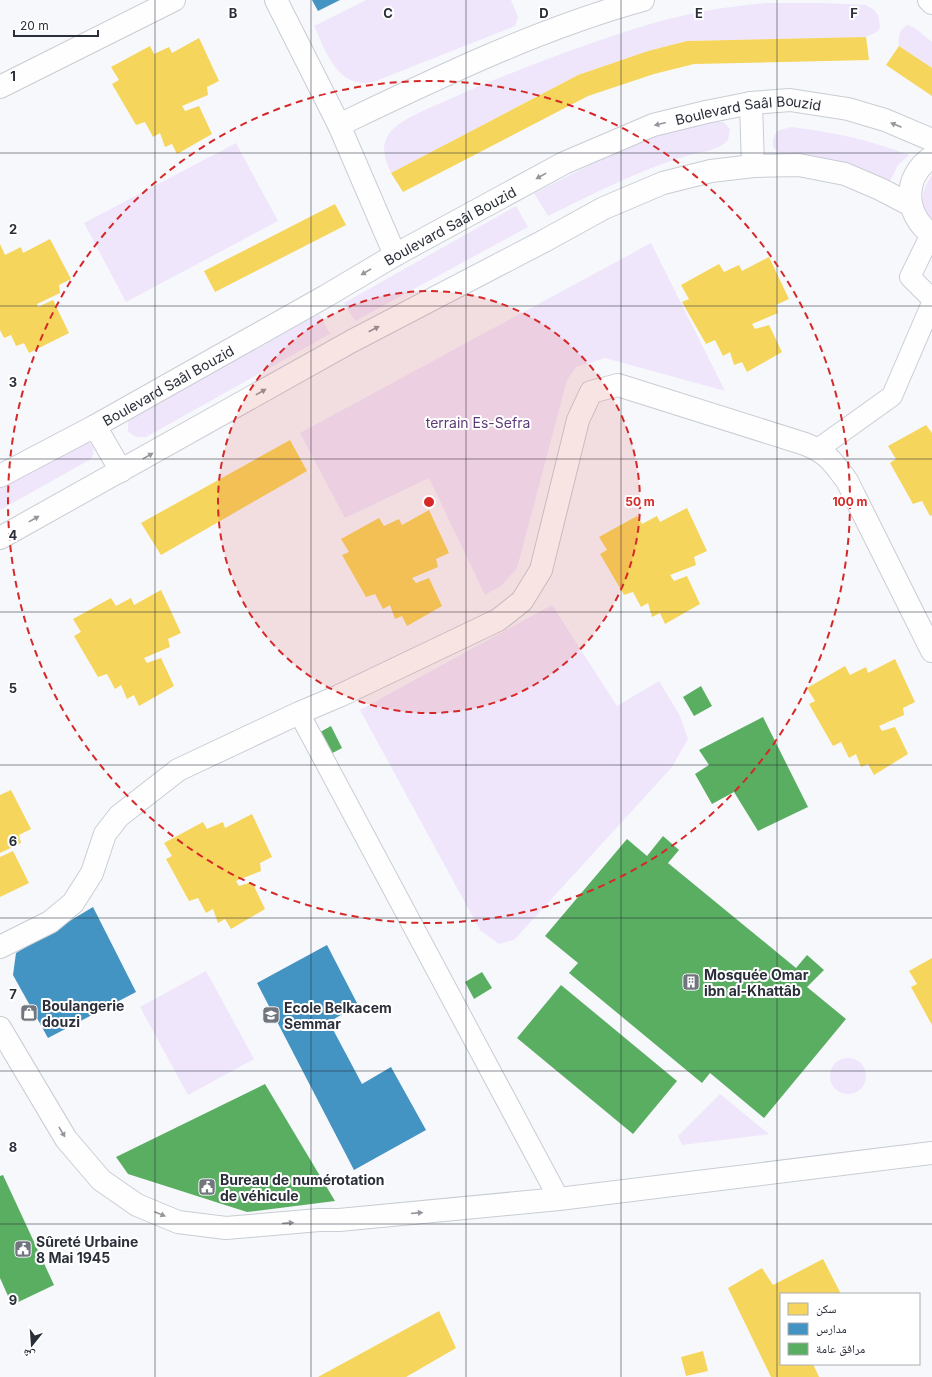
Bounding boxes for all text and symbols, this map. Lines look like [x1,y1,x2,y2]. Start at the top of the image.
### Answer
text: B [229,5,238,21]
text: C [383,5,393,21]
text: D [539,5,549,21]
text: E [695,5,703,21]
text: F [850,5,858,21]
scale bar [14,12,98,38]
text: 20 m [20,18,49,33]
text: 1 [10,68,16,84]
street label: Boulevard Saâl Bouzid [673,91,822,128]
one-way arrow [654,121,666,127]
one-way arrow [891,122,902,128]
one-way arrow [535,173,547,179]
street label: Boulevard Saâl Bouzid [381,182,519,268]
text: 2 [9,221,17,237]
one-way arrow [360,269,372,276]
one-way arrow [369,326,380,332]
street label: Boulevard Saâl Bouzid [99,341,237,429]
text: 3 [9,374,17,390]
one-way arrow [255,389,267,395]
park label: terrain Es-Sefra [426,414,530,431]
one-way arrow [142,452,153,459]
text: 50 m [625,494,655,509]
text: 100 m [832,494,868,509]
centre of rings [422,495,436,509]
one-way arrow [28,516,40,523]
text: 4 [9,527,18,543]
text: 5 [9,680,17,696]
text: 6 [9,833,17,849]
place label: Mosquée Omar ibn al-Khattâb [704,966,809,999]
building icon: Mosquée Omar ibn al-Khattâb [681,972,701,992]
text: 7 [9,986,17,1002]
place label: Boulangerie douzi [42,997,124,1030]
place label: Ecole Belkacem Semmar [284,999,392,1032]
shop icon: Boulangerie douzi [19,1003,39,1023]
school or university icon: Ecole Belkacem Semmar [261,1005,281,1025]
one-way arrow [58,1127,66,1137]
text: 8 [9,1139,17,1155]
place label: Bureau de numérotation de véhicule [220,1171,385,1204]
public building icon: Bureau de numérotation de véhicule [197,1177,217,1197]
one-way arrow [411,1209,423,1216]
one-way arrow [154,1212,166,1218]
one-way arrow [282,1219,294,1226]
place label: Sûreté Urbaine 8 Mai 1945 [36,1233,138,1266]
public building icon: Sûreté Urbaine 8 Mai 1945 [13,1239,33,1259]
text: 9 [9,1292,17,1308]
legend [780,1293,920,1365]
text: سكن [816,1301,837,1316]
text: مدارس [816,1321,847,1336]
north arrow [12,1325,52,1365]
text: مرافق عامة [816,1341,865,1356]
text: ش [21,1345,37,1363]

